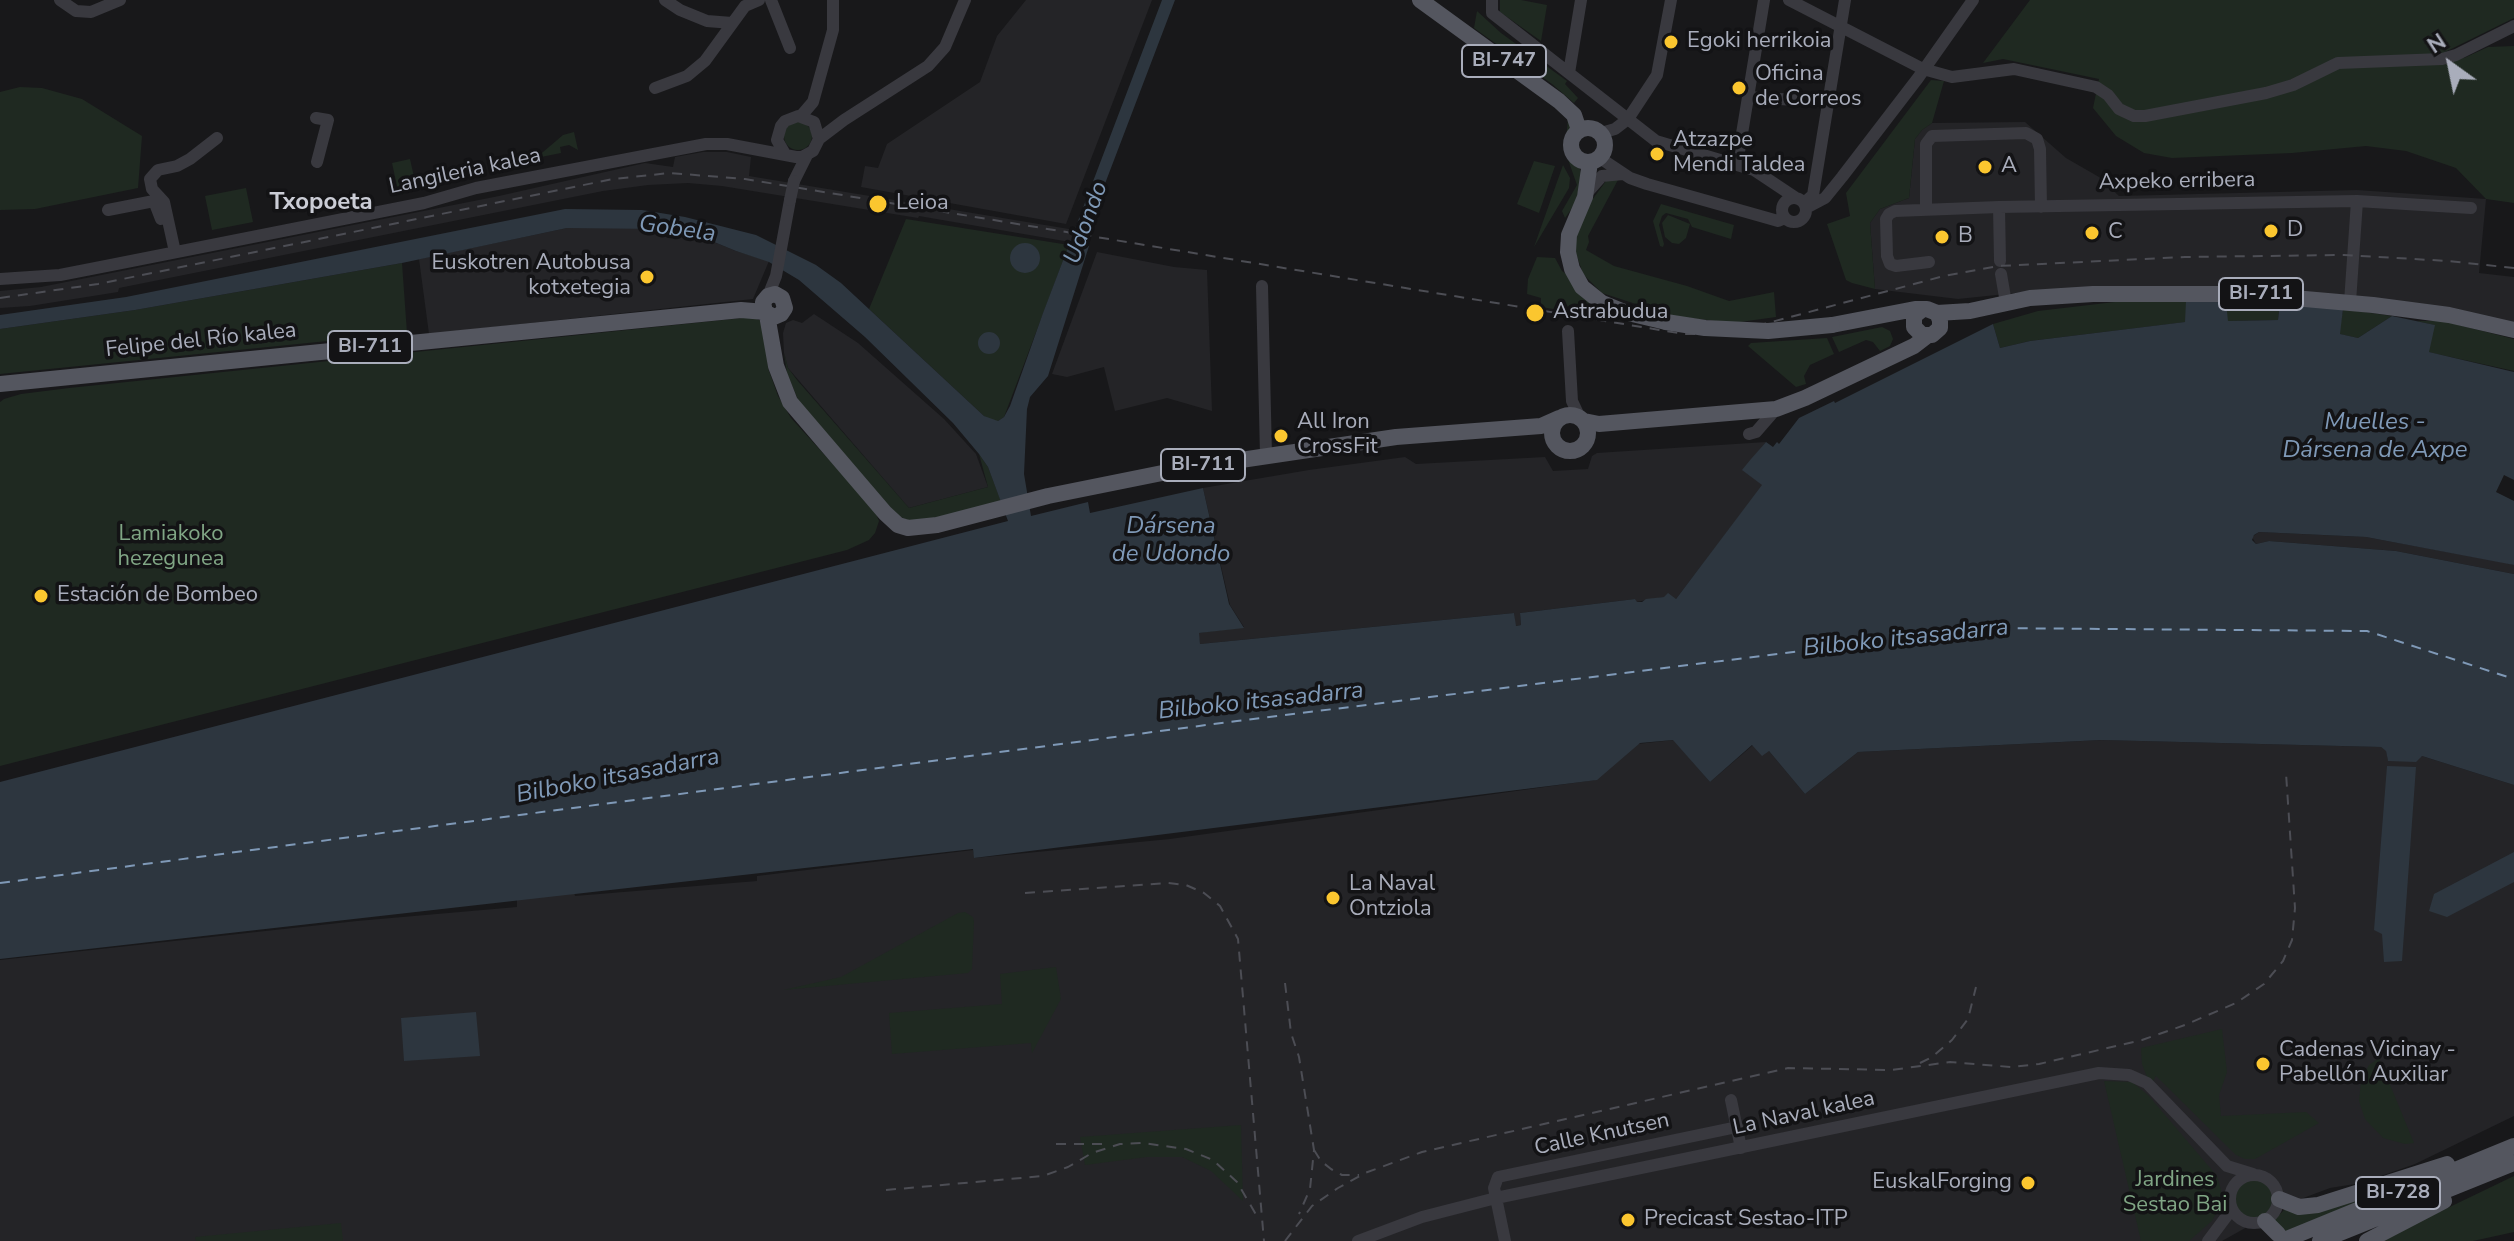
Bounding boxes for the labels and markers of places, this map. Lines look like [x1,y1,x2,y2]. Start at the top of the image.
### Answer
place label: Egoki herrikoia [1687,29,1831,55]
marker: Egoki herrikoia [1662,33,1680,51]
place label: Oficina de Correos [1755,62,1862,114]
marker: Oficina de Correos [1730,79,1748,97]
place label: Atzazpe Mendi Taldea [1673,128,1805,180]
marker: Atzazpe Mendi Taldea [1648,145,1666,163]
place label: A [2001,154,2017,180]
marker: A [1976,158,1994,176]
place label: Leioa [896,191,949,217]
marker: Leioa [867,193,889,215]
place label: D [2287,218,2303,244]
place label: C [2108,220,2123,246]
marker: D [2262,222,2280,240]
place label: B [1958,224,1973,250]
marker: C [2083,224,2101,242]
marker: B [1933,228,1951,246]
place label: Euskotren Autobusa kotxetegia [432,251,631,302]
marker: Euskotren Autobusa kotxetegia [638,268,656,286]
place label: Astrabudua [1553,300,1668,326]
marker: Astrabudua [1524,302,1546,324]
place label: All Iron CrossFit [1297,410,1378,462]
marker: All Iron CrossFit [1272,427,1290,445]
place label: Estación de Bombeo [57,583,258,609]
marker: Estación de Bombeo [32,587,50,605]
place label: La Naval Ontziola [1349,872,1435,924]
marker: La Naval Ontziola [1324,889,1342,907]
place label: Cadenas Vicinay - Pabellón Auxiliar [2279,1038,2456,1090]
marker: Cadenas Vicinay - Pabellón Auxiliar [2254,1055,2272,1073]
place label: EuskalForging [1872,1170,2012,1196]
marker: EuskalForging [2019,1174,2037,1192]
place label: Precicast Sestao-ITP [1644,1207,1848,1233]
marker: Precicast Sestao-ITP [1619,1211,1637,1229]

